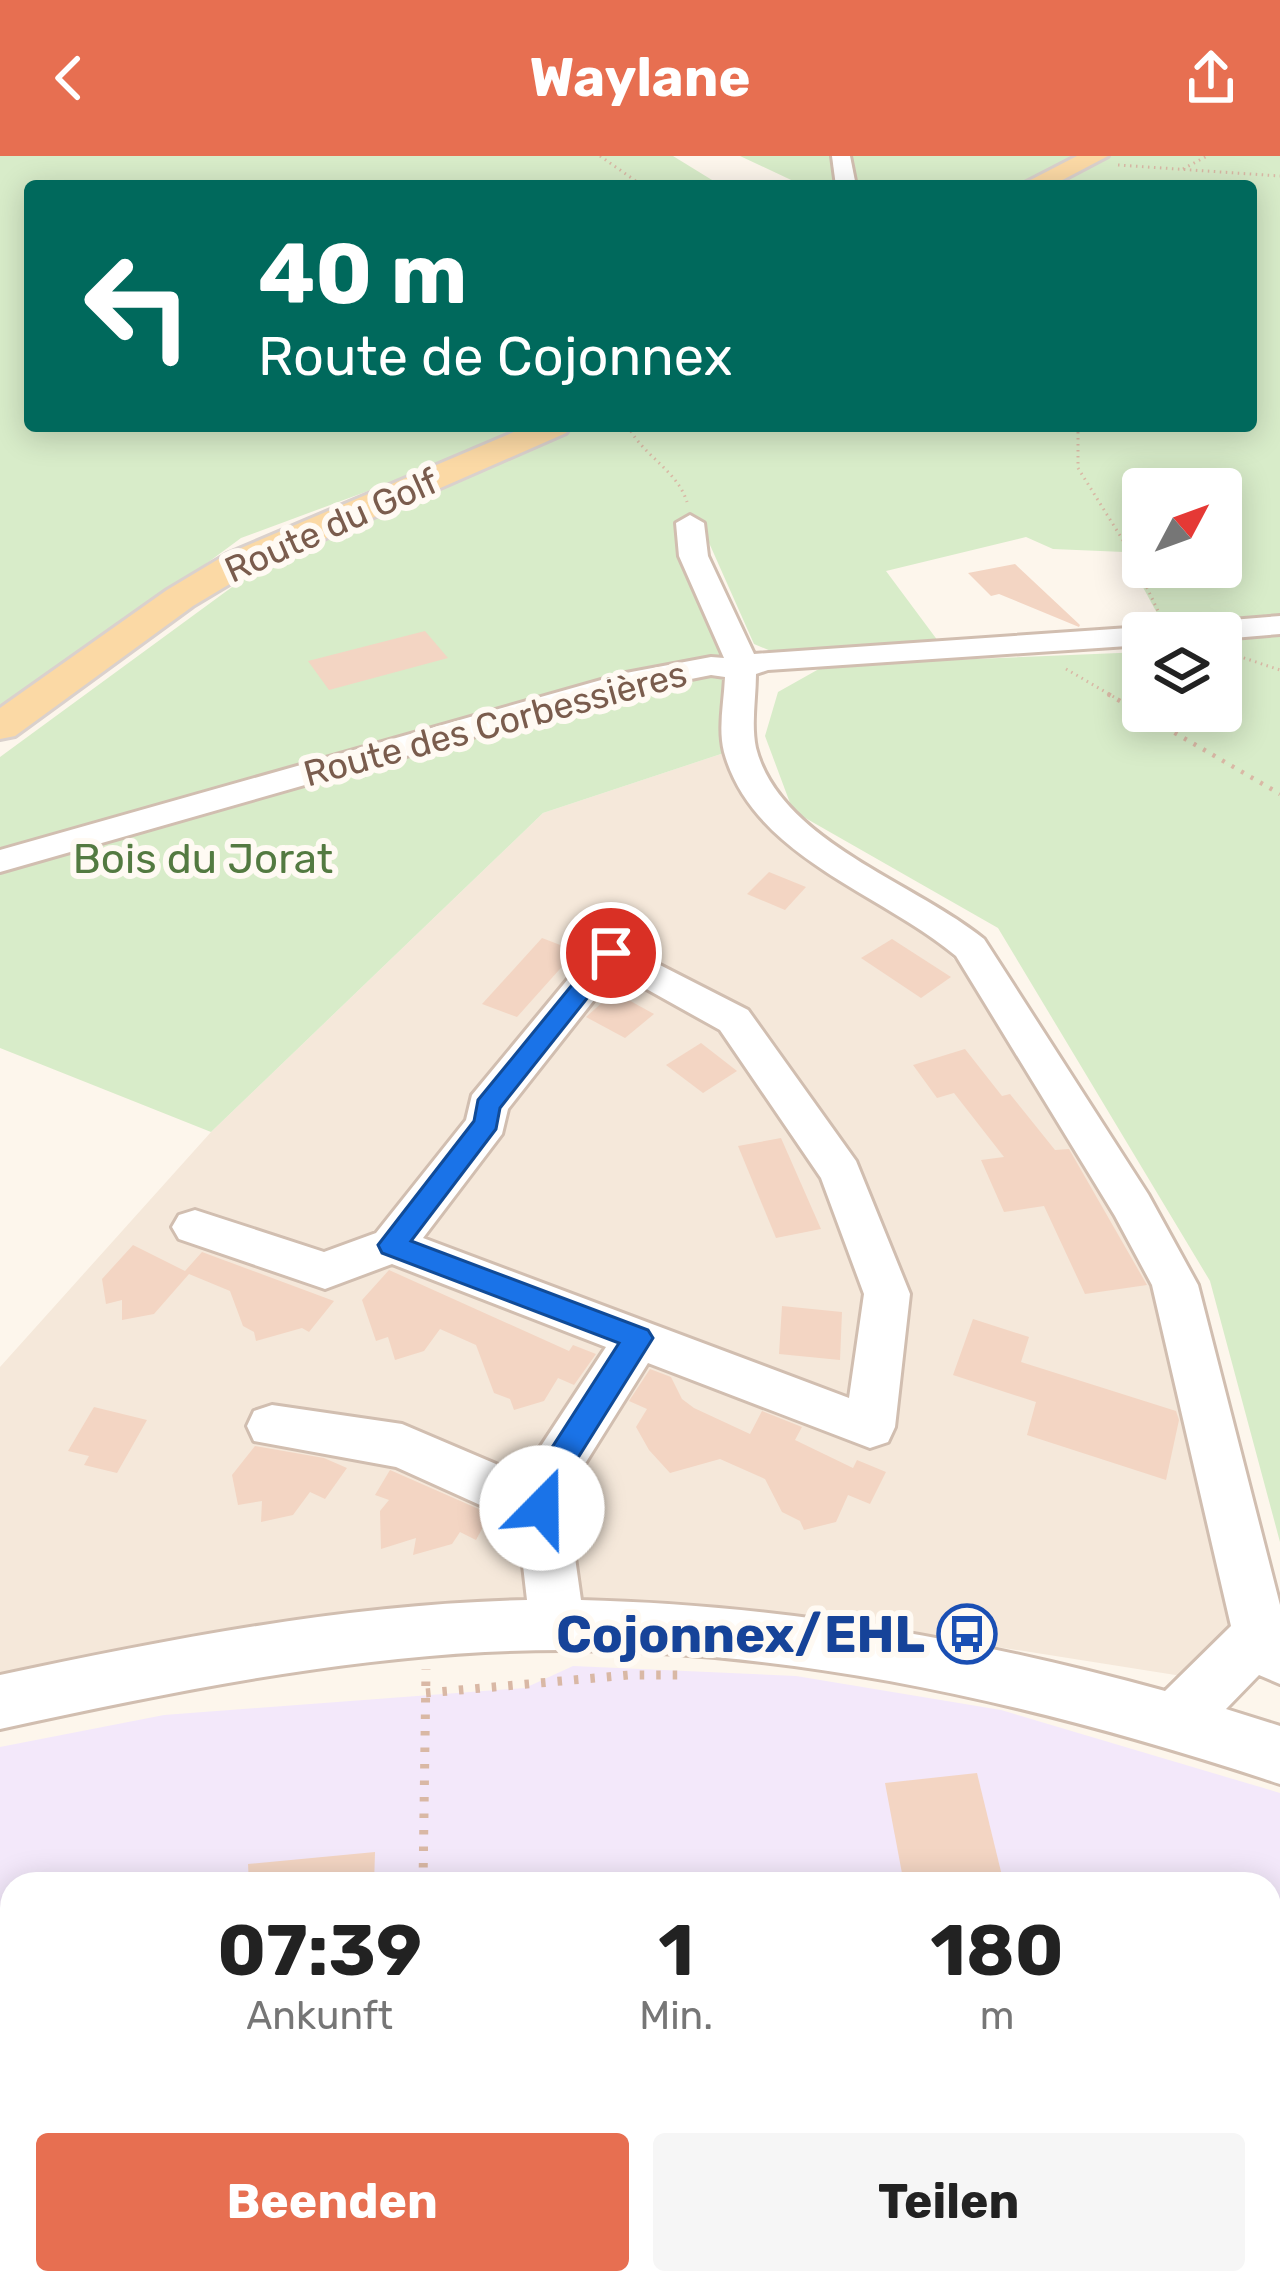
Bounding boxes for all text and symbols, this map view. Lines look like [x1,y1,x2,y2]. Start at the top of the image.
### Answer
icon: back [36,45,102,111]
icon: share [1178,45,1244,111]
text: Waylane [529,46,751,110]
text: 40 m [258,224,467,324]
icon: left [60,228,216,384]
text: Route de Cojonnex [258,325,733,389]
street label: Route du Golf [218,459,444,592]
north arrow [1122,468,1242,588]
map controls [1122,468,1242,732]
button: layers [1122,612,1242,732]
street label: Route des Corbessières [299,652,691,795]
park label: Bois du Jorat [73,834,333,884]
pin [560,902,662,1004]
icon: arrive [578,920,644,986]
position arrow [479,1445,605,1571]
bus stop icon: Cojonnex/EHL [936,1603,998,1665]
place label: Cojonnex/EHL [556,1604,925,1665]
text: 07:39 [217,1908,422,1993]
text: 1 [658,1908,694,1993]
text: 180 [930,1908,1064,1993]
text: Ankunft [246,1993,393,2039]
text: Min. [639,1993,713,2039]
text: m [980,1993,1014,2039]
button: Beenden [36,2133,629,2271]
button: Teilen [653,2133,1245,2271]

